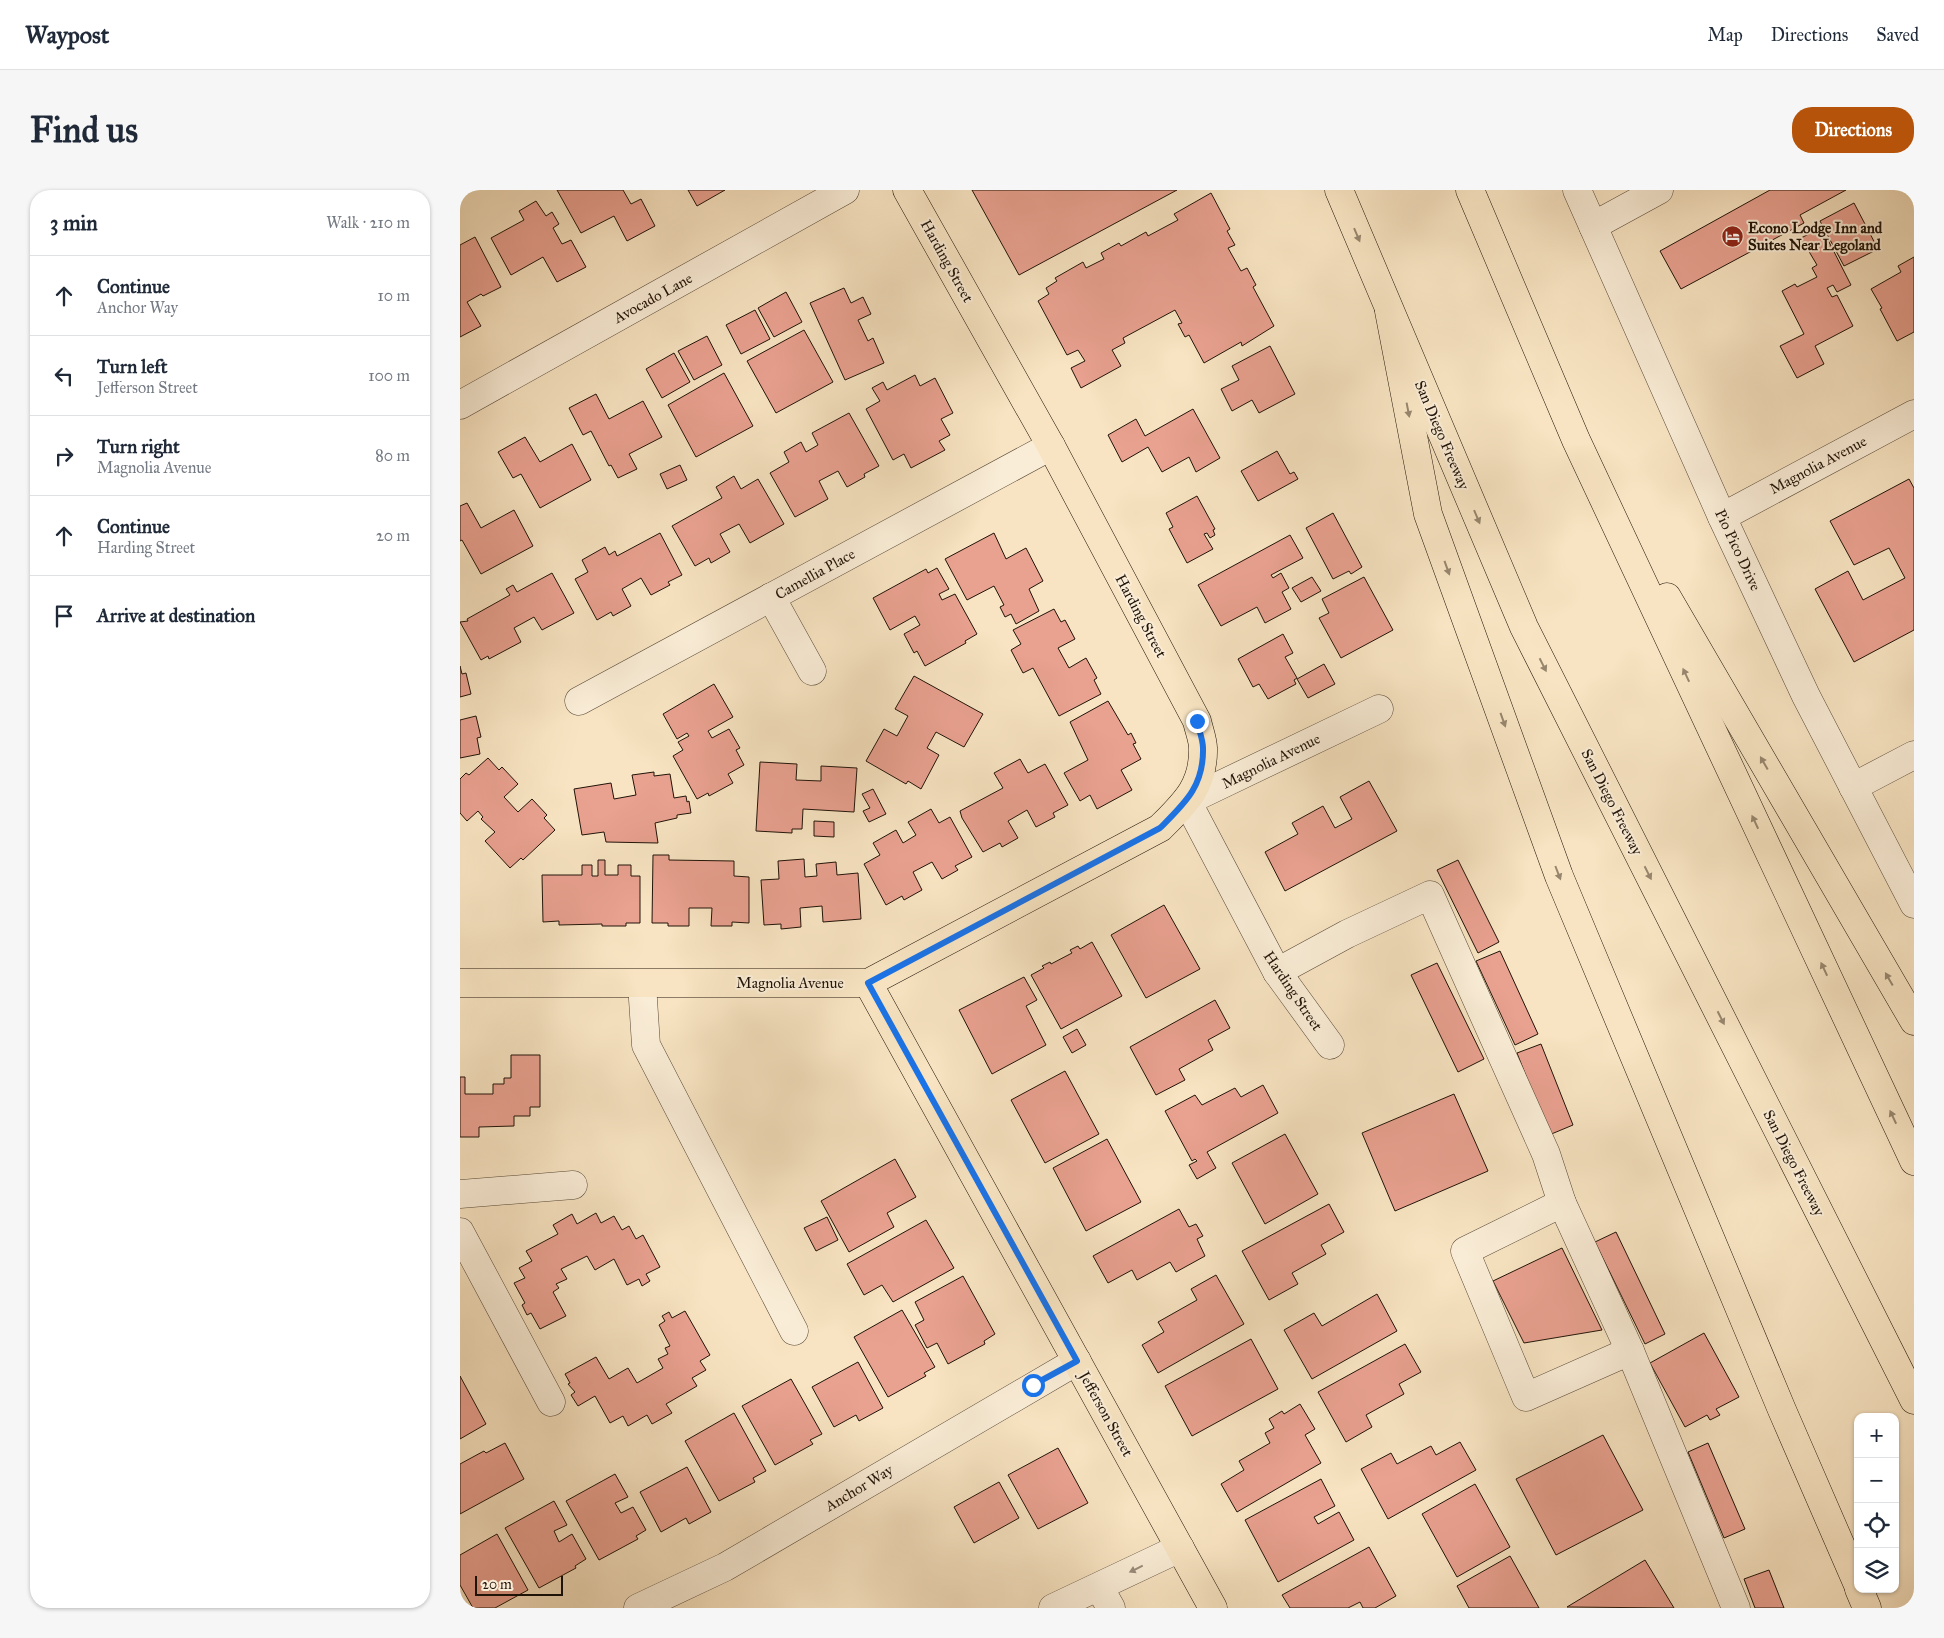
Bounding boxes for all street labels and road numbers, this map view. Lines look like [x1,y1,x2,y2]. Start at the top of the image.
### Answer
street label: Harding Street [917,216,978,306]
street label: Avocado Lane [610,269,695,327]
street label: San Diego Freeway [1411,378,1473,493]
street label: Magnolia Avenue [1766,432,1870,498]
street label: Pio Pico Drive [1711,506,1765,594]
street label: Camellia Place [772,545,858,603]
street label: Harding Street [1111,571,1171,662]
street label: Magnolia Avenue [1219,729,1323,793]
street label: San Diego Freeway [1577,746,1647,859]
street label: Harding Street [1260,948,1327,1035]
street label: Magnolia Avenue [736,974,844,992]
street label: San Diego Freeway [1759,1107,1829,1220]
street label: Jefferson Street [1073,1367,1137,1461]
street label: Anchor Way [821,1460,897,1516]

